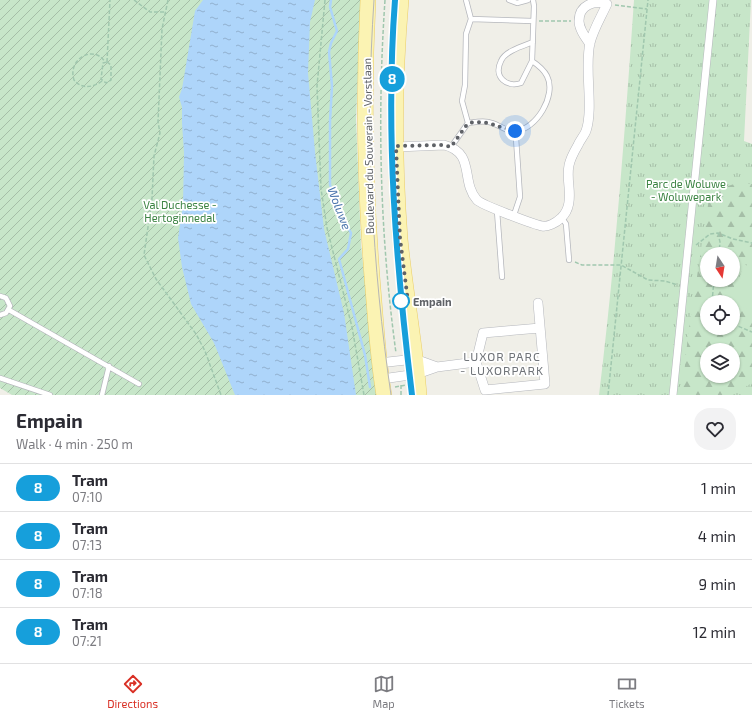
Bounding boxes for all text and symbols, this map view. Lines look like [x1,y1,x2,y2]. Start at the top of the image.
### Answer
street label: Boulevard du Souverain - Vorstlaan [360,58,376,234]
line badge: 8 [379,66,405,92]
text: 8 [388,70,396,87]
your location [505,121,525,141]
park label: Parc de Woluwe - Woluwepark [646,177,726,203]
water label: Woluwe [325,185,355,232]
park label: Val Duchesse - Hertoginnedal [143,198,217,224]
north arrow [700,247,740,287]
map controls [700,247,740,383]
marker: Empain [392,292,410,310]
place label: Empain [413,295,452,308]
button: locate [700,295,740,335]
button: layers [700,343,740,383]
district label: LUXOR PARC - LUXORPARK [460,349,544,377]
button: heart [694,408,736,450]
text: Empain [16,409,83,432]
text: Walk · 4 min · 250 m [16,436,133,452]
text: Tram [72,471,108,489]
text: 8 [34,479,42,496]
text: 1 min [701,479,736,497]
text: 07:10 [72,489,103,505]
text: Tram [72,519,108,537]
text: 8 [34,527,42,544]
text: 4 min [698,527,736,545]
text: 07:13 [72,537,102,553]
text: Tram [72,567,108,585]
text: 8 [34,575,42,592]
text: 9 min [698,575,736,593]
text: 07:18 [72,585,103,601]
text: Tram [72,615,108,633]
text: 8 [34,623,42,640]
text: 12 min [693,623,736,641]
text: 07:21 [72,633,102,649]
tab: Directions [107,673,158,710]
tab: Map [373,673,395,710]
tab: Tickets [609,673,645,710]

